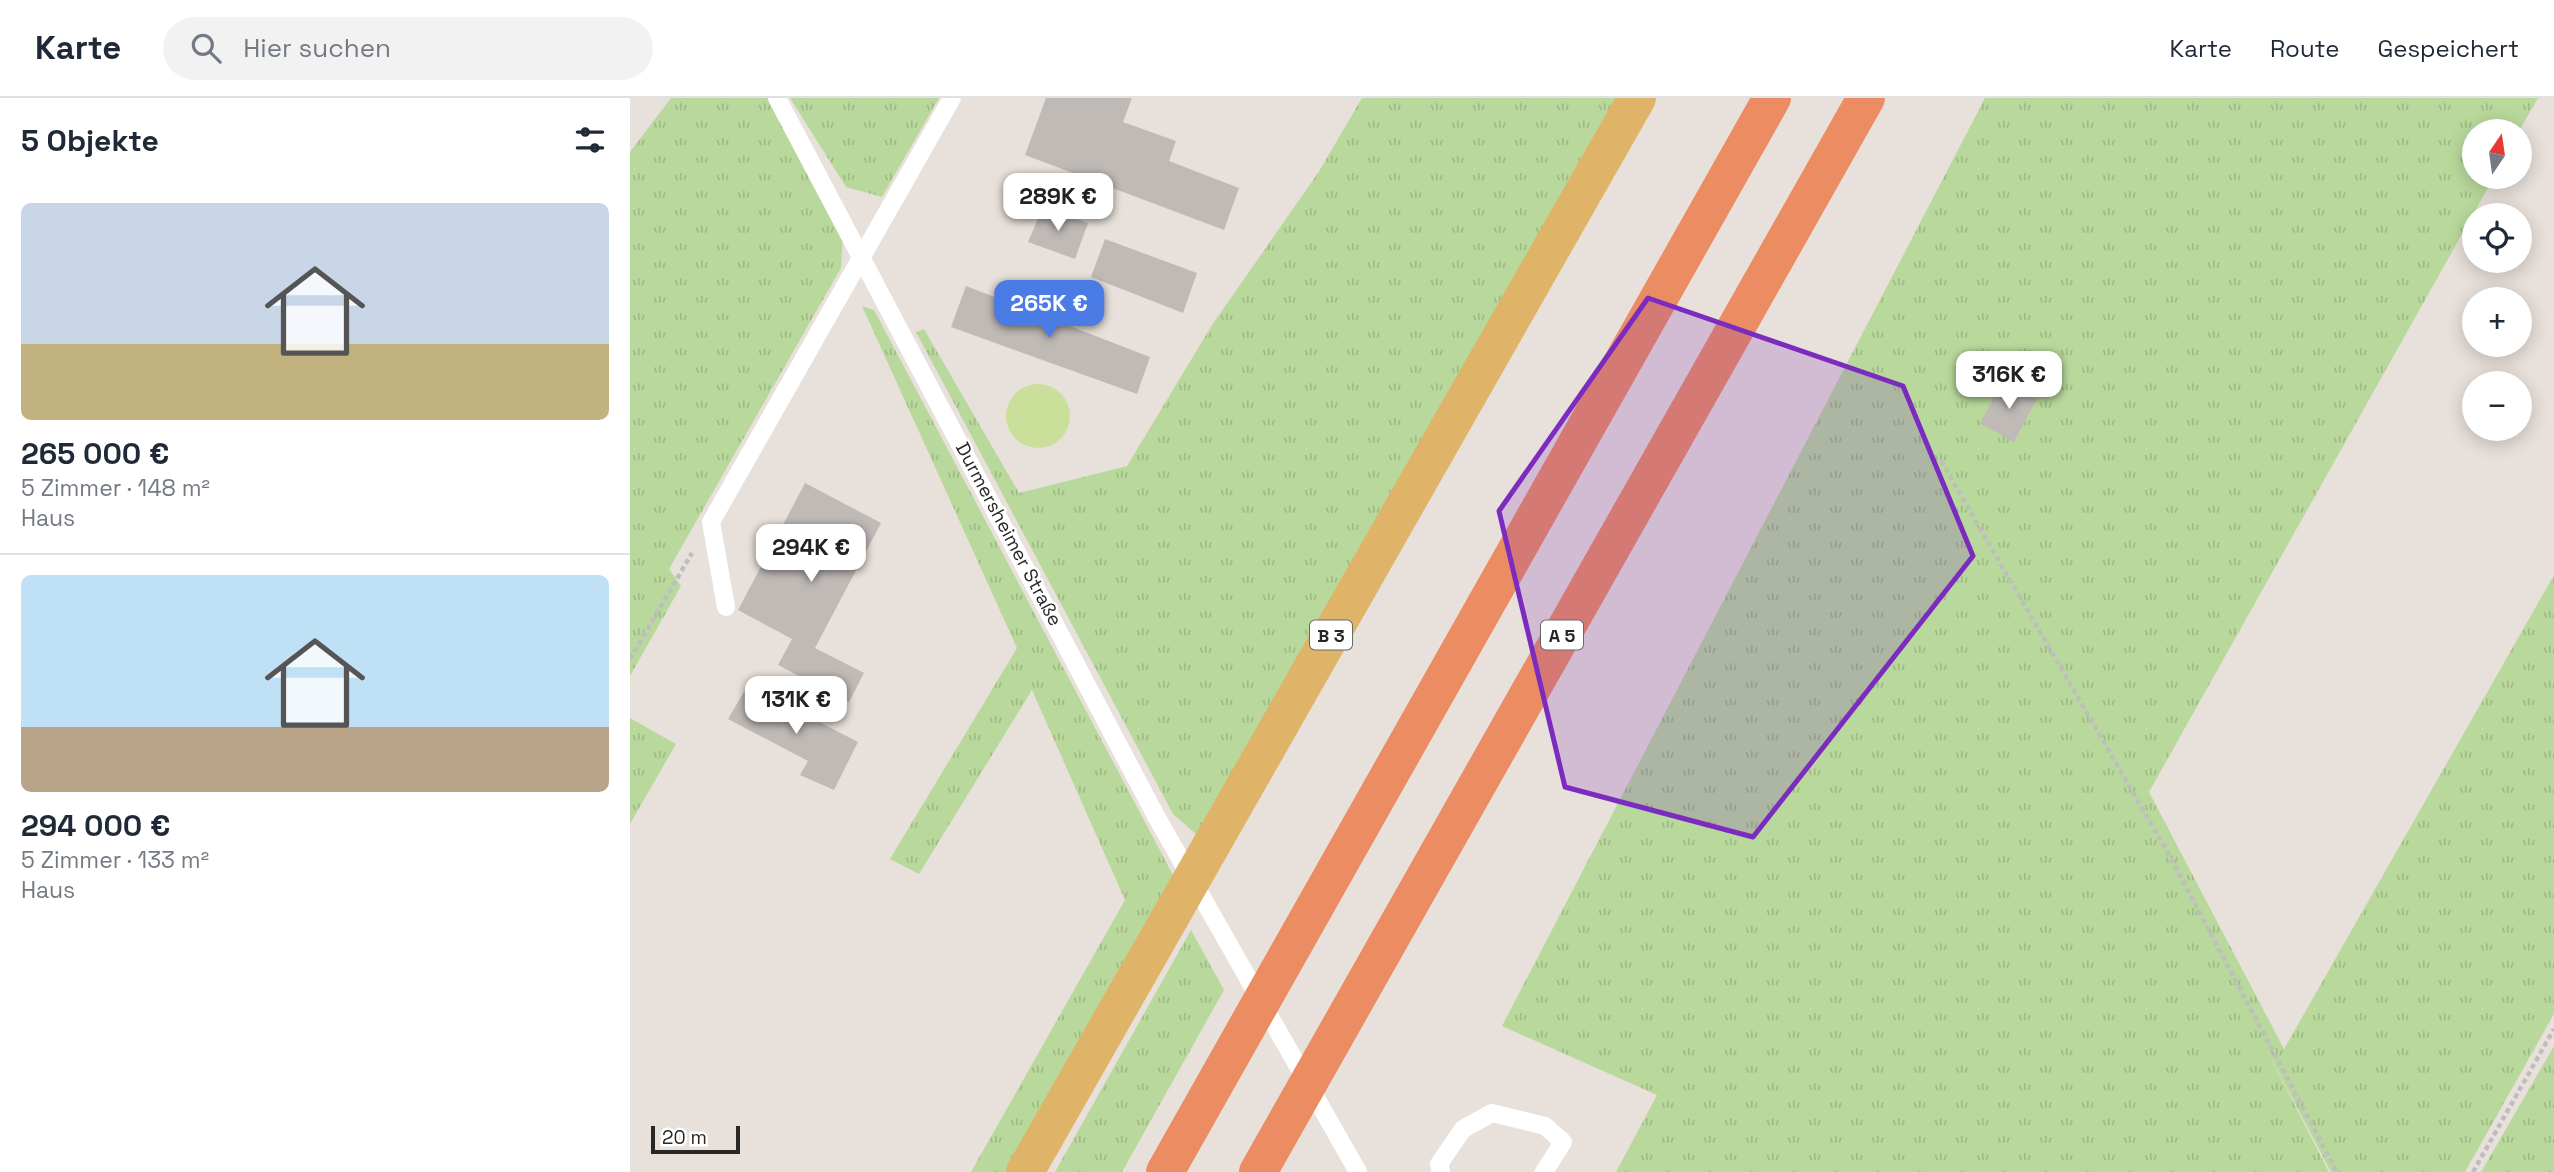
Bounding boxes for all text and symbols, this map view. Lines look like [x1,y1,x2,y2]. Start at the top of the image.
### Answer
search box [163,17,653,80]
text: Karte [35,27,121,69]
icon: search [187,29,225,67]
text: Hier suchen [243,31,391,65]
text: Karte [2170,33,2232,64]
text: Route [2270,33,2339,64]
text: Gespeichert [2377,33,2519,64]
north arrow [2462,119,2532,189]
map controls [2462,119,2532,441]
text: 5 Objekte [21,121,159,160]
icon: filters [571,121,609,159]
pin: 289K € [1001,174,1115,233]
text: 289K € [1019,181,1097,211]
button: locate [2462,203,2532,273]
icon: home [252,248,378,374]
pin: 265K € [992,280,1106,340]
button: + [2462,287,2532,357]
text: 265K € [1010,288,1088,318]
pin: 316K € [1952,352,2066,411]
text: 316K € [1972,359,2046,389]
button: − [2462,371,2532,441]
text: 265 000 € [21,434,169,473]
street label: Durmersheimer Straße [950,438,1068,630]
text: 5 Zimmer · 148 m² [21,473,210,503]
text: Haus [21,503,75,533]
pin: 294K € [754,524,868,584]
text: 294K € [772,532,850,562]
icon: home [252,620,378,746]
road number: B 3 [1310,620,1352,650]
road number: A 5 [1541,620,1583,650]
pin: 131K € [739,676,853,736]
text: 131K € [761,684,831,714]
text: 294 000 € [21,806,170,845]
text: 5 Zimmer · 133 m² [21,845,209,875]
text: Haus [21,875,75,905]
scale bar [651,1123,740,1155]
text: 20 m [662,1125,707,1150]

